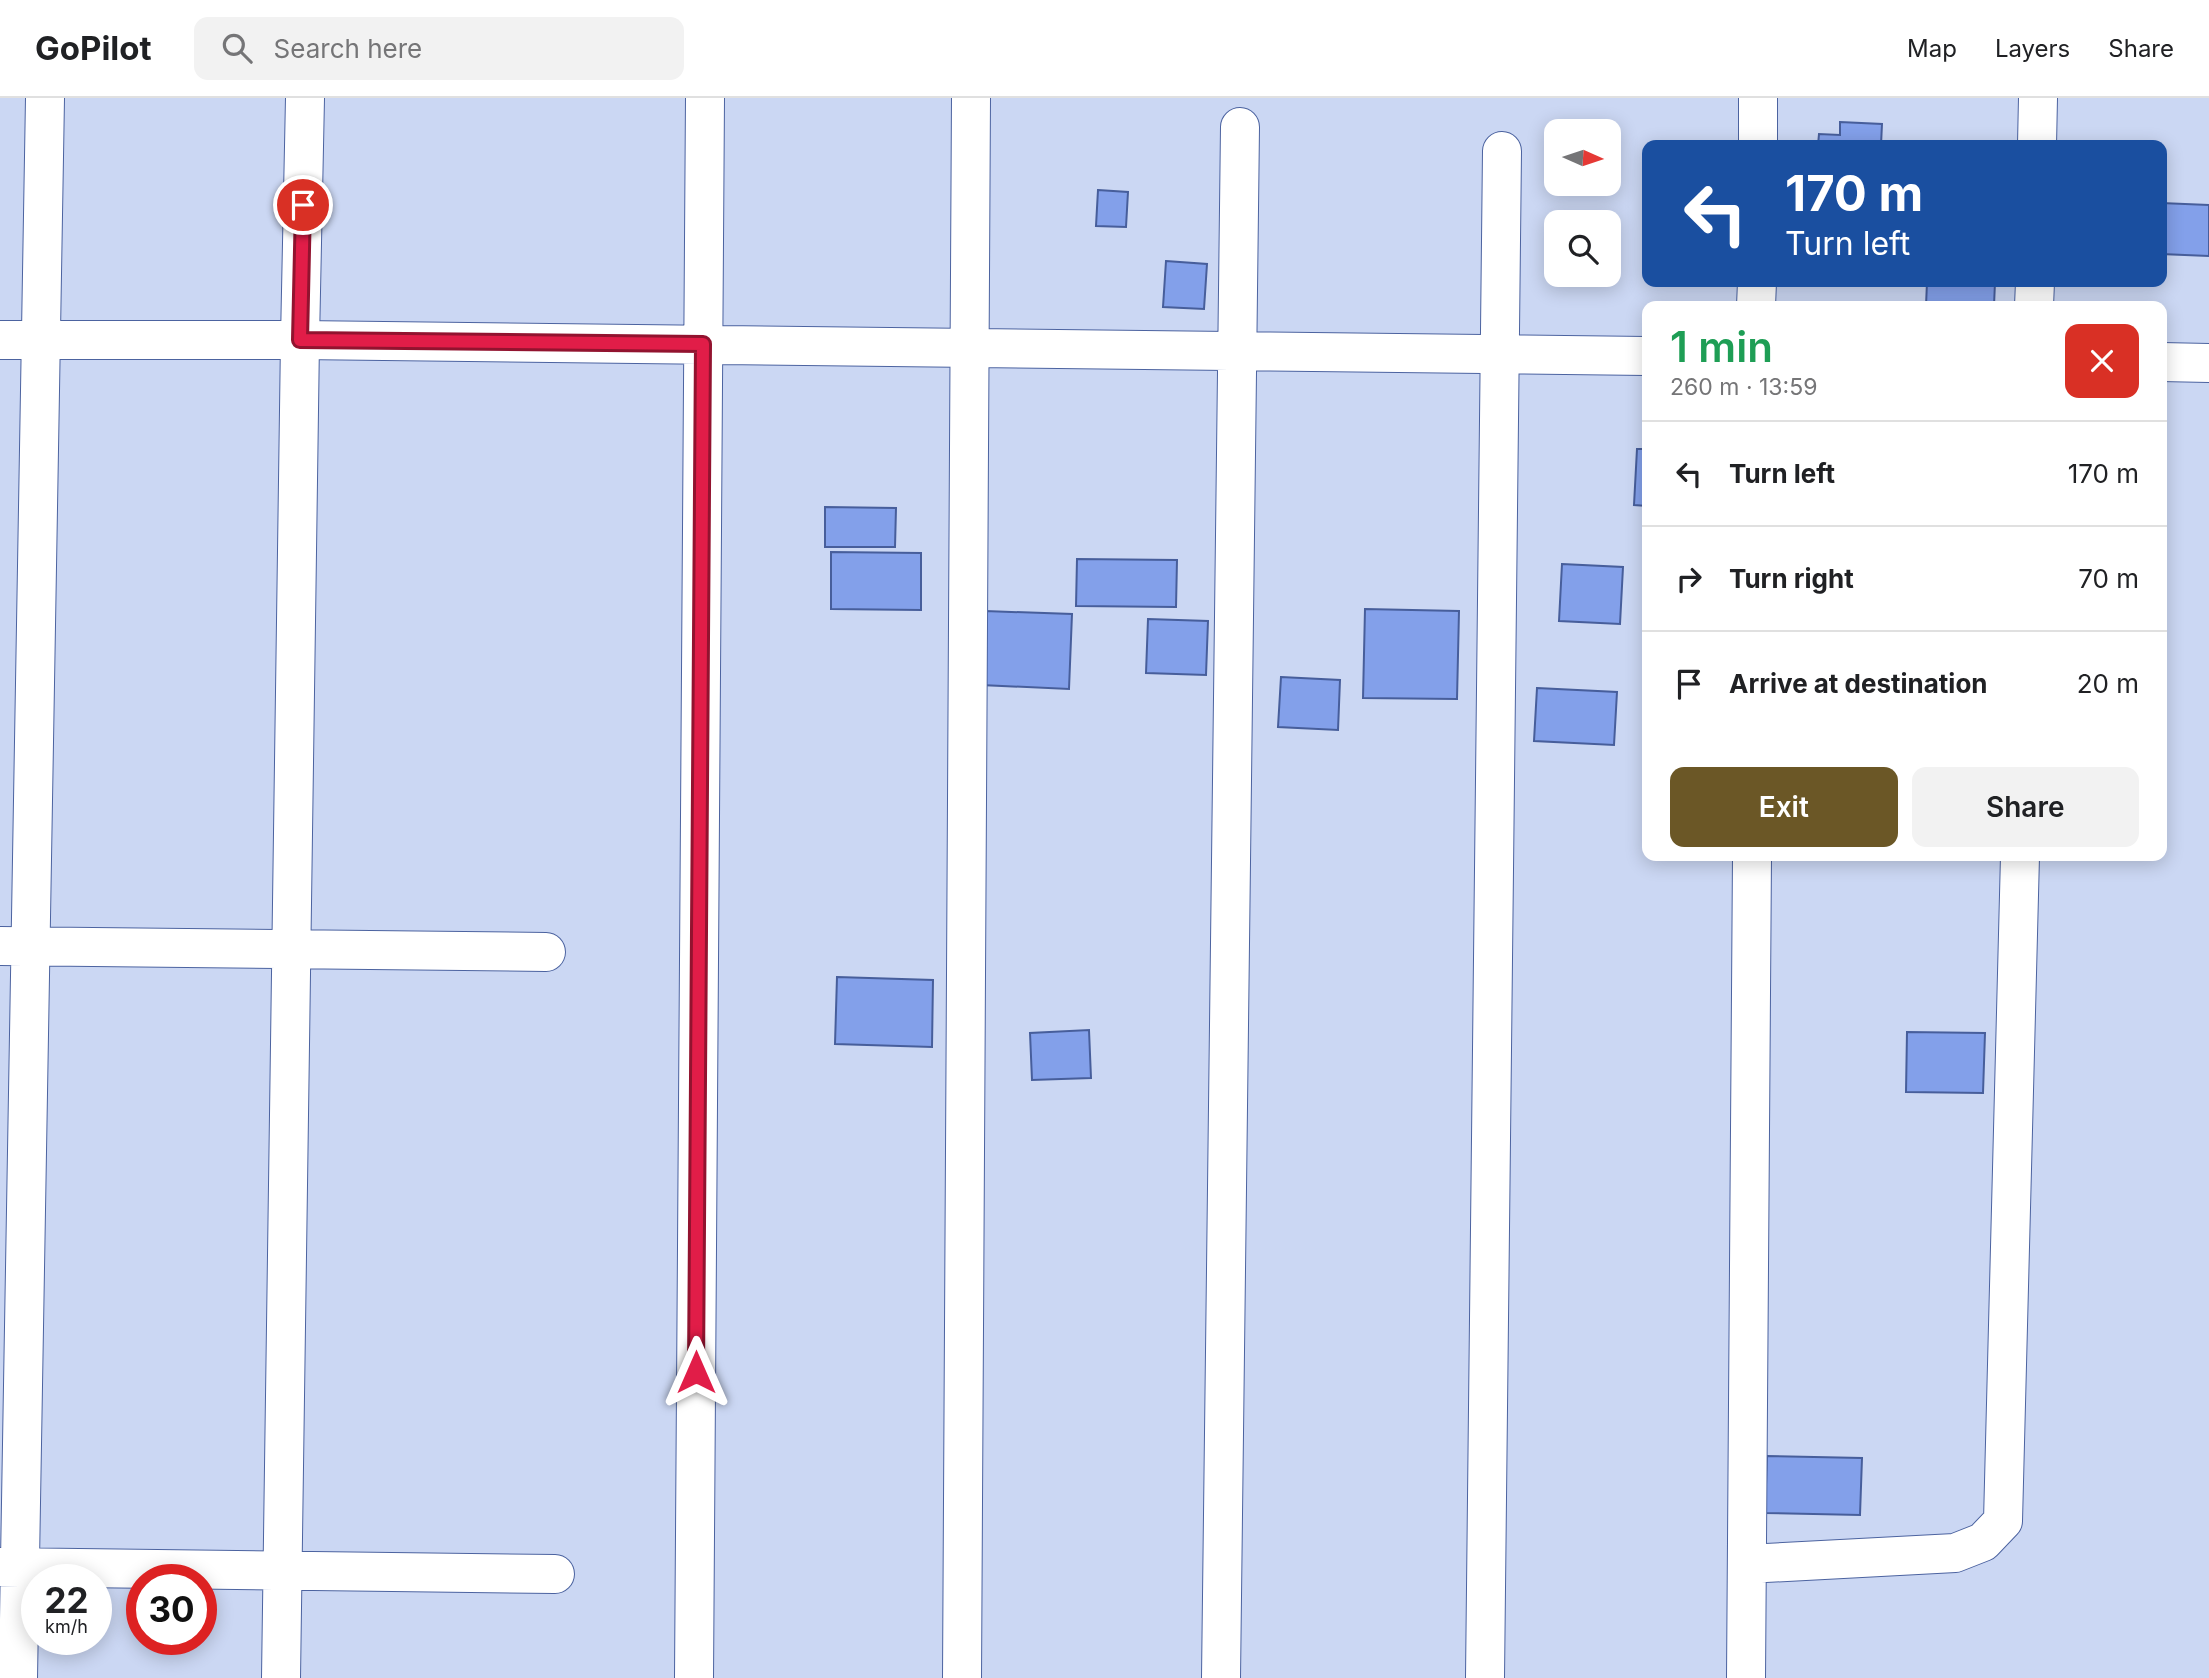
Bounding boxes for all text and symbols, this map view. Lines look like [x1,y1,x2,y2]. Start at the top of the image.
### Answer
search box [194,17,684,80]
text: GoPilot [35,28,152,68]
icon: search [218,29,256,67]
text: Search here [274,33,422,64]
text: Map [1907,34,1957,63]
text: Layers [1995,34,2070,63]
text: Share [2108,34,2174,63]
north arrow [1544,119,1620,196]
map controls [1544,119,1621,287]
text: 170 m [1785,164,1923,223]
icon: left [1670,168,1761,259]
pin [273,175,333,235]
icon: arrive [284,186,322,224]
button: search [1544,210,1621,287]
text: Turn left [1785,224,1910,263]
text: 1 min [1670,321,1773,372]
button: close [2065,324,2139,398]
text: 260 m · 13:59 [1670,373,1817,401]
icon: left [1670,455,1708,493]
text: Turn left [1729,458,1835,489]
text: 170 m [2068,458,2139,489]
icon: right [1670,560,1708,598]
text: Turn right [1729,563,1854,594]
text: 70 m [2078,563,2139,594]
icon: arrive [1670,665,1708,703]
text: Arrive at destination [1729,668,1988,699]
text: 20 m [2077,668,2139,699]
button: Exit [1670,767,1898,847]
button: Share [1912,767,2139,847]
position arrow [659,1335,733,1409]
speed limit sign: 30 [126,1564,217,1655]
text: 22 [44,1579,89,1621]
text: km/h [45,1616,88,1637]

